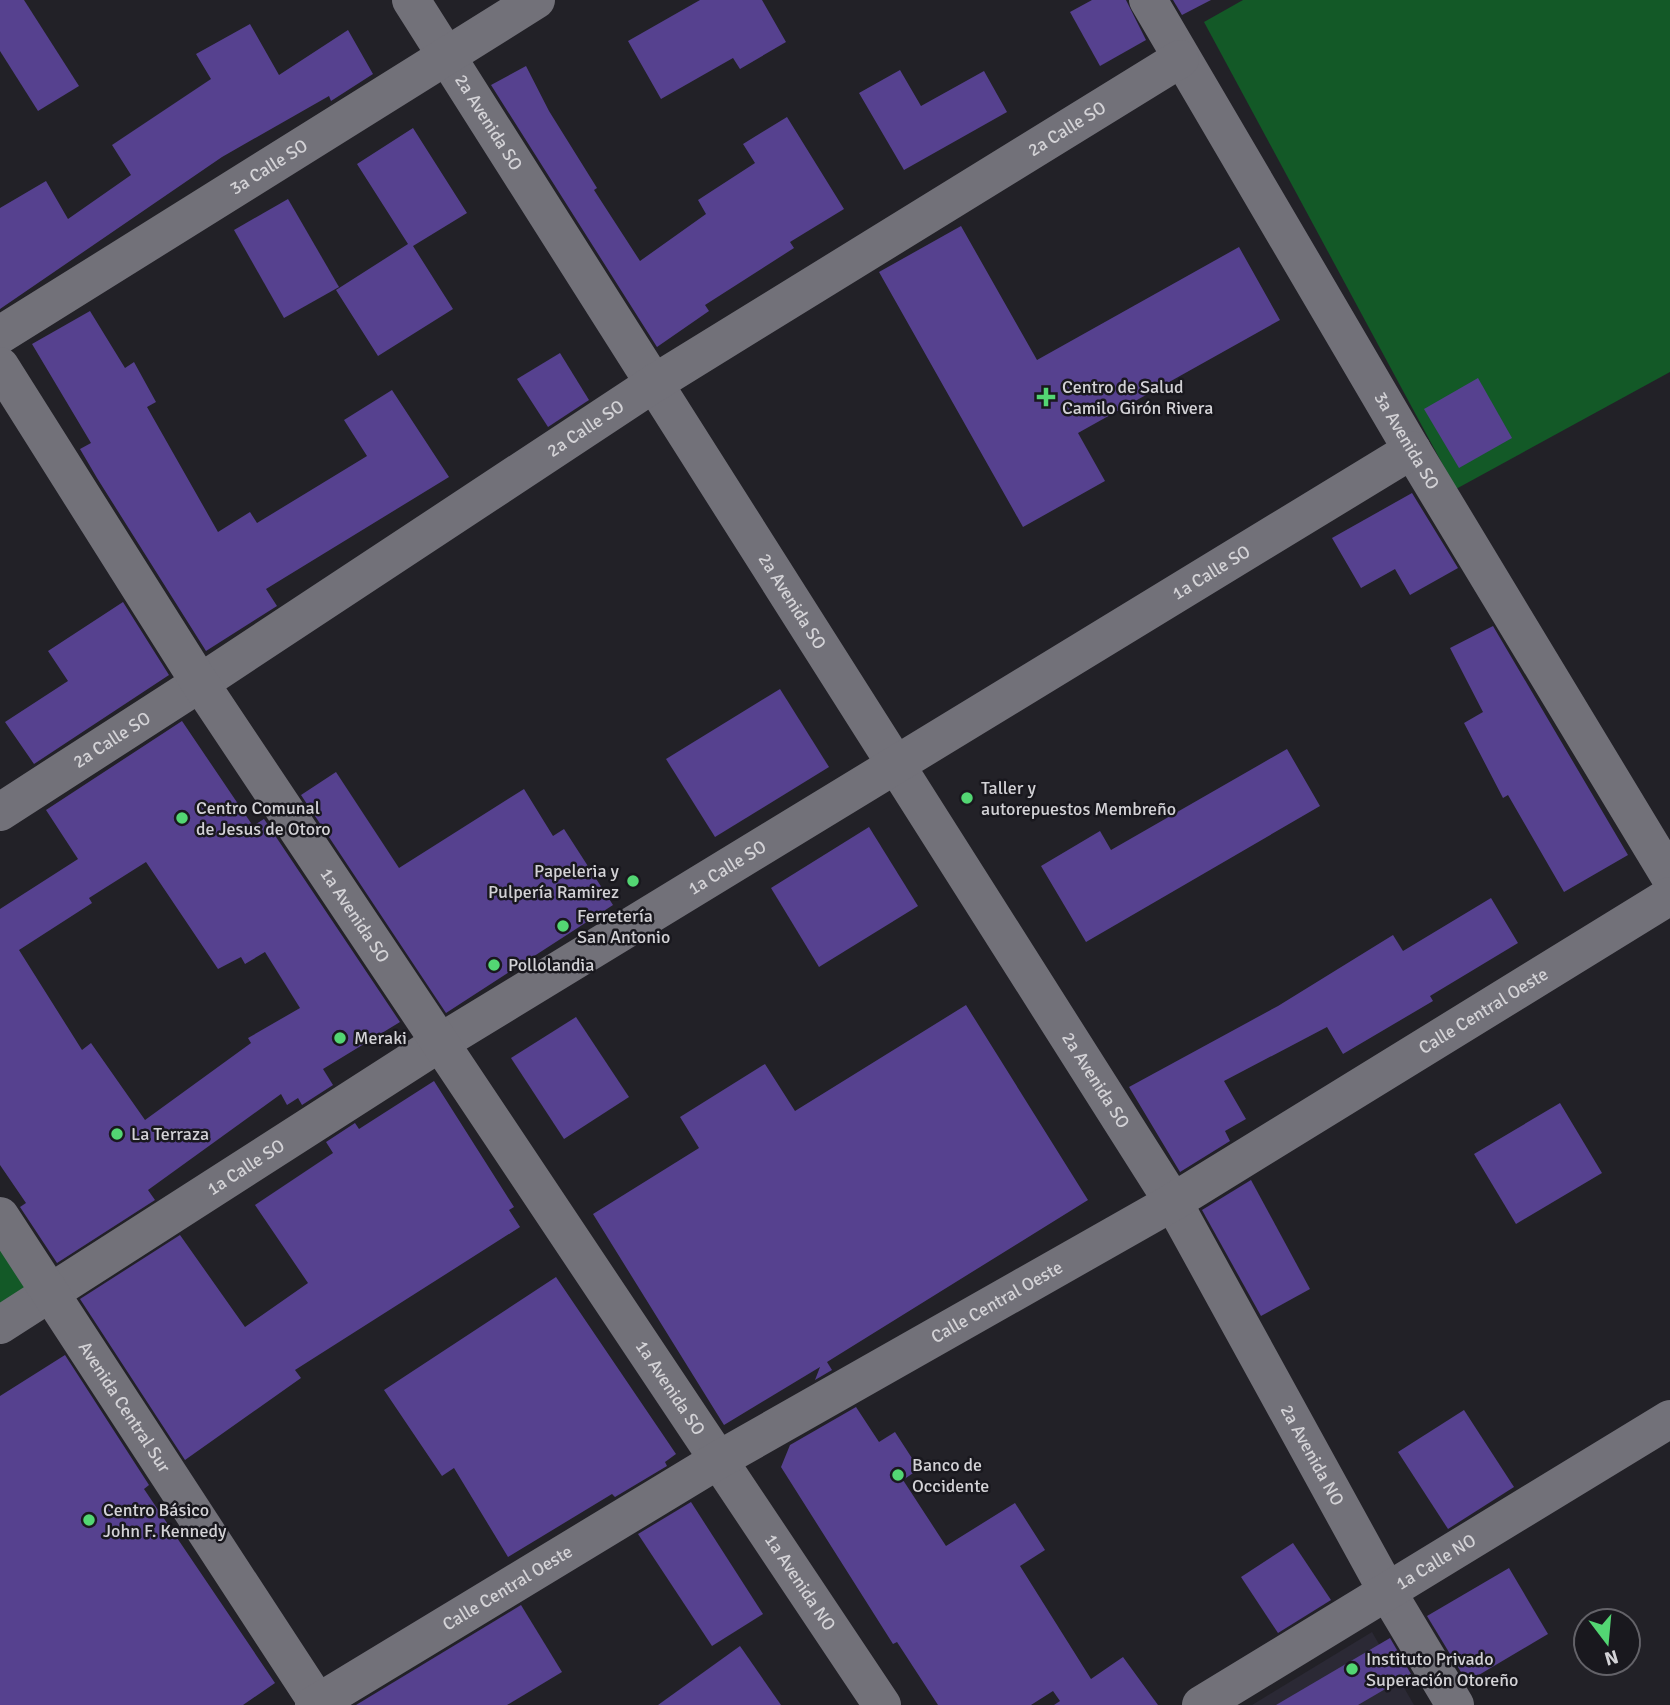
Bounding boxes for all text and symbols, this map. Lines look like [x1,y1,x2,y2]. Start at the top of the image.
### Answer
street label: 2a Avenida SO [450,70,527,175]
street label: 2a Calle SO [1024,96,1110,161]
street label: 3a Calle SO [226,134,312,200]
place label: Centro de Salud Camilo Girón Rivera [1062,376,1213,419]
marker: Centro de Salud Camilo Girón Rivera [1036,387,1056,407]
street label: 3a Avenida SO [1369,388,1444,493]
street label: 2a Calle SO [543,395,628,462]
street label: 1a Calle SO [1168,540,1254,605]
street label: 2a Avenida SO [754,549,831,654]
street label: 2a Calle SO [69,707,155,773]
place label: Taller y autorepuestos Membreño [981,777,1176,820]
marker: Taller y autorepuestos Membreño [959,790,975,806]
place label: Centro Comunal de Jesus de Otoro [196,797,331,840]
marker: Centro Comunal de Jesus de Otoro [174,810,190,826]
street label: 1a Calle SO [684,835,770,900]
place label: Papeleria y Pulpería Ramirez [488,860,620,903]
street label: 1a Avenida SO [315,863,395,967]
marker: Papeleria y Pulpería Ramirez [625,873,641,889]
place label: Ferretería San Antonio [577,905,670,948]
marker: Ferretería San Antonio [555,918,571,934]
place label: Pollolandia [508,954,594,976]
marker: Pollolandia [486,957,502,973]
street label: Calle Central Oeste [1415,963,1552,1059]
place label: Meraki [354,1027,407,1049]
street label: 2a Avenida SO [1057,1028,1134,1132]
marker: Meraki [332,1030,348,1046]
place label: La Terraza [131,1123,209,1145]
marker: La Terraza [109,1126,125,1142]
street label: 1a Calle SO [203,1134,289,1200]
street label: Calle Central Oeste [927,1256,1067,1348]
street label: 1a Avenida SO [631,1336,710,1439]
street label: Avenida Central Sur [74,1337,176,1477]
street label: 2a Avenida NO [1276,1401,1349,1509]
place label: Banco de Occidente [912,1454,989,1497]
marker: Banco de Occidente [890,1467,906,1483]
place label: Centro Básico John F. Kennedy [103,1499,227,1542]
marker: Centro Básico John F. Kennedy [81,1512,97,1528]
street label: 1a Calle NO [1392,1529,1480,1595]
street label: 1a Avenida NO [760,1530,840,1635]
street label: Calle Central Oeste [438,1540,576,1636]
north arrow [1572,1607,1642,1677]
text: N [1602,1644,1621,1671]
place label: Instituto Privado Superación Otoreño [1366,1648,1518,1691]
marker: Instituto Privado Superación Otoreño [1344,1661,1360,1677]

